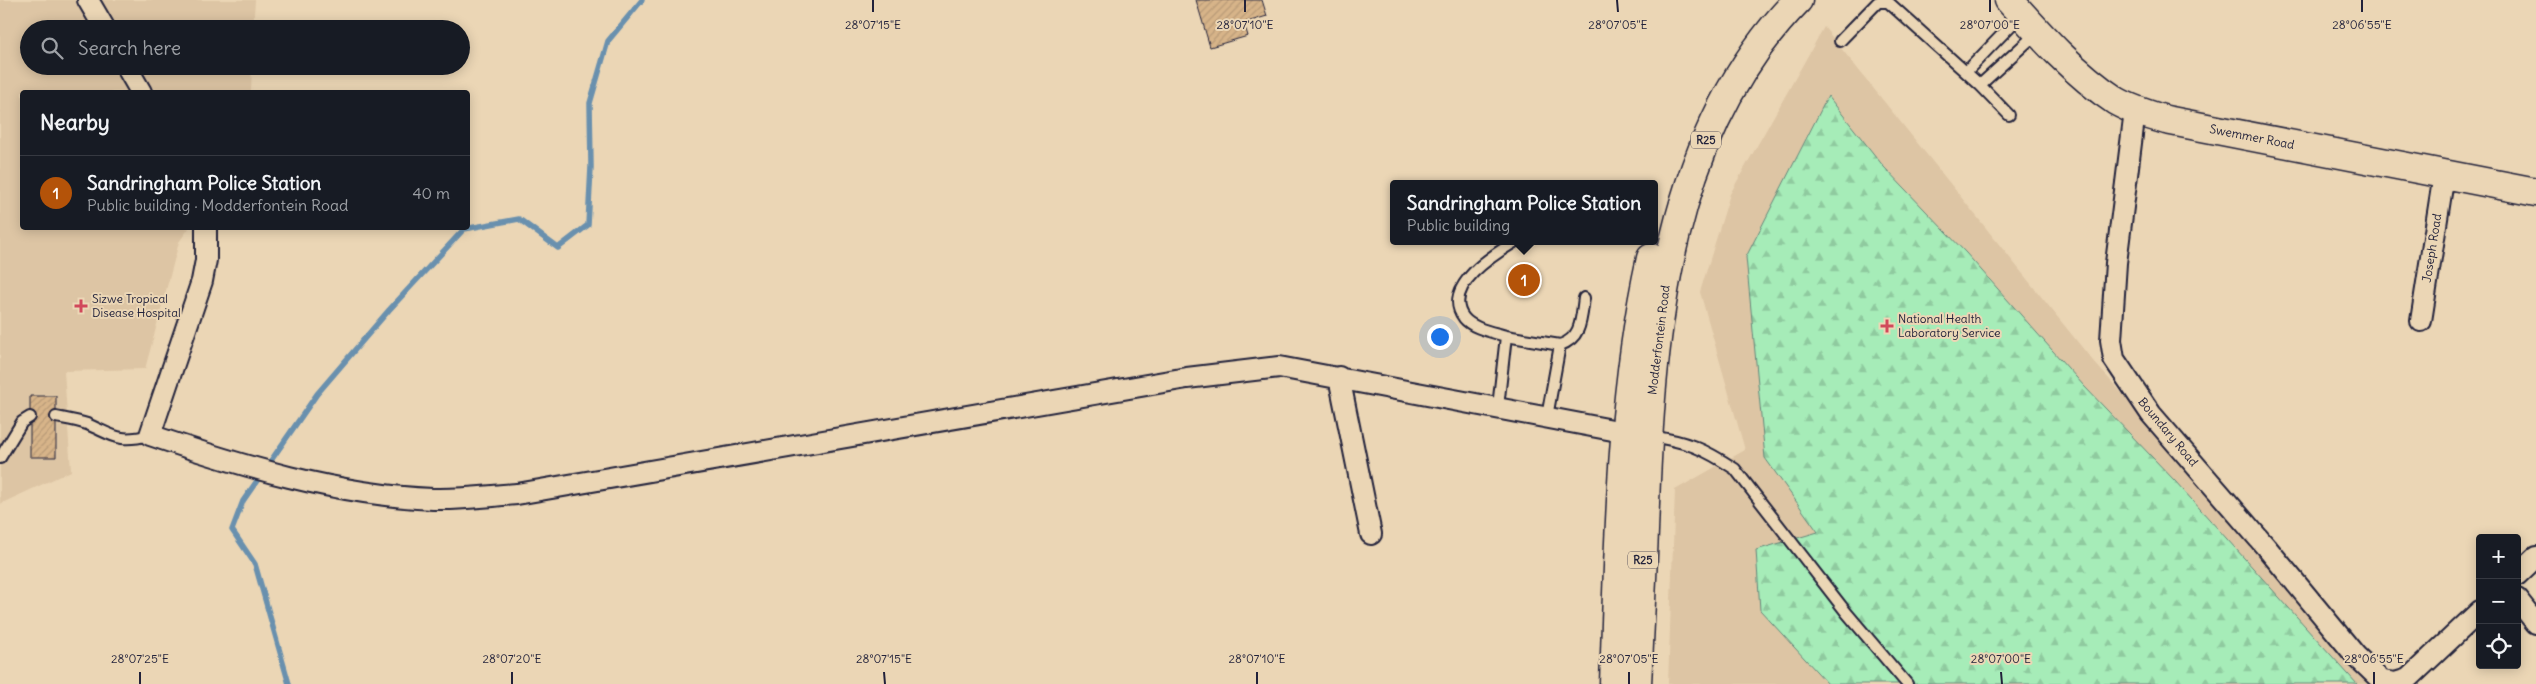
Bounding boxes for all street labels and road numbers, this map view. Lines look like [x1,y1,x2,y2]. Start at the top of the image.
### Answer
street label: Swemmer Road [2209,121,2296,152]
road number: R25 [1691,132,1721,148]
street label: Joseph Road [2419,212,2444,283]
street label: Modderfontein Road [1644,284,1673,396]
street label: Boundary Road [2135,394,2202,469]
road number: R25 [1628,552,1658,568]

